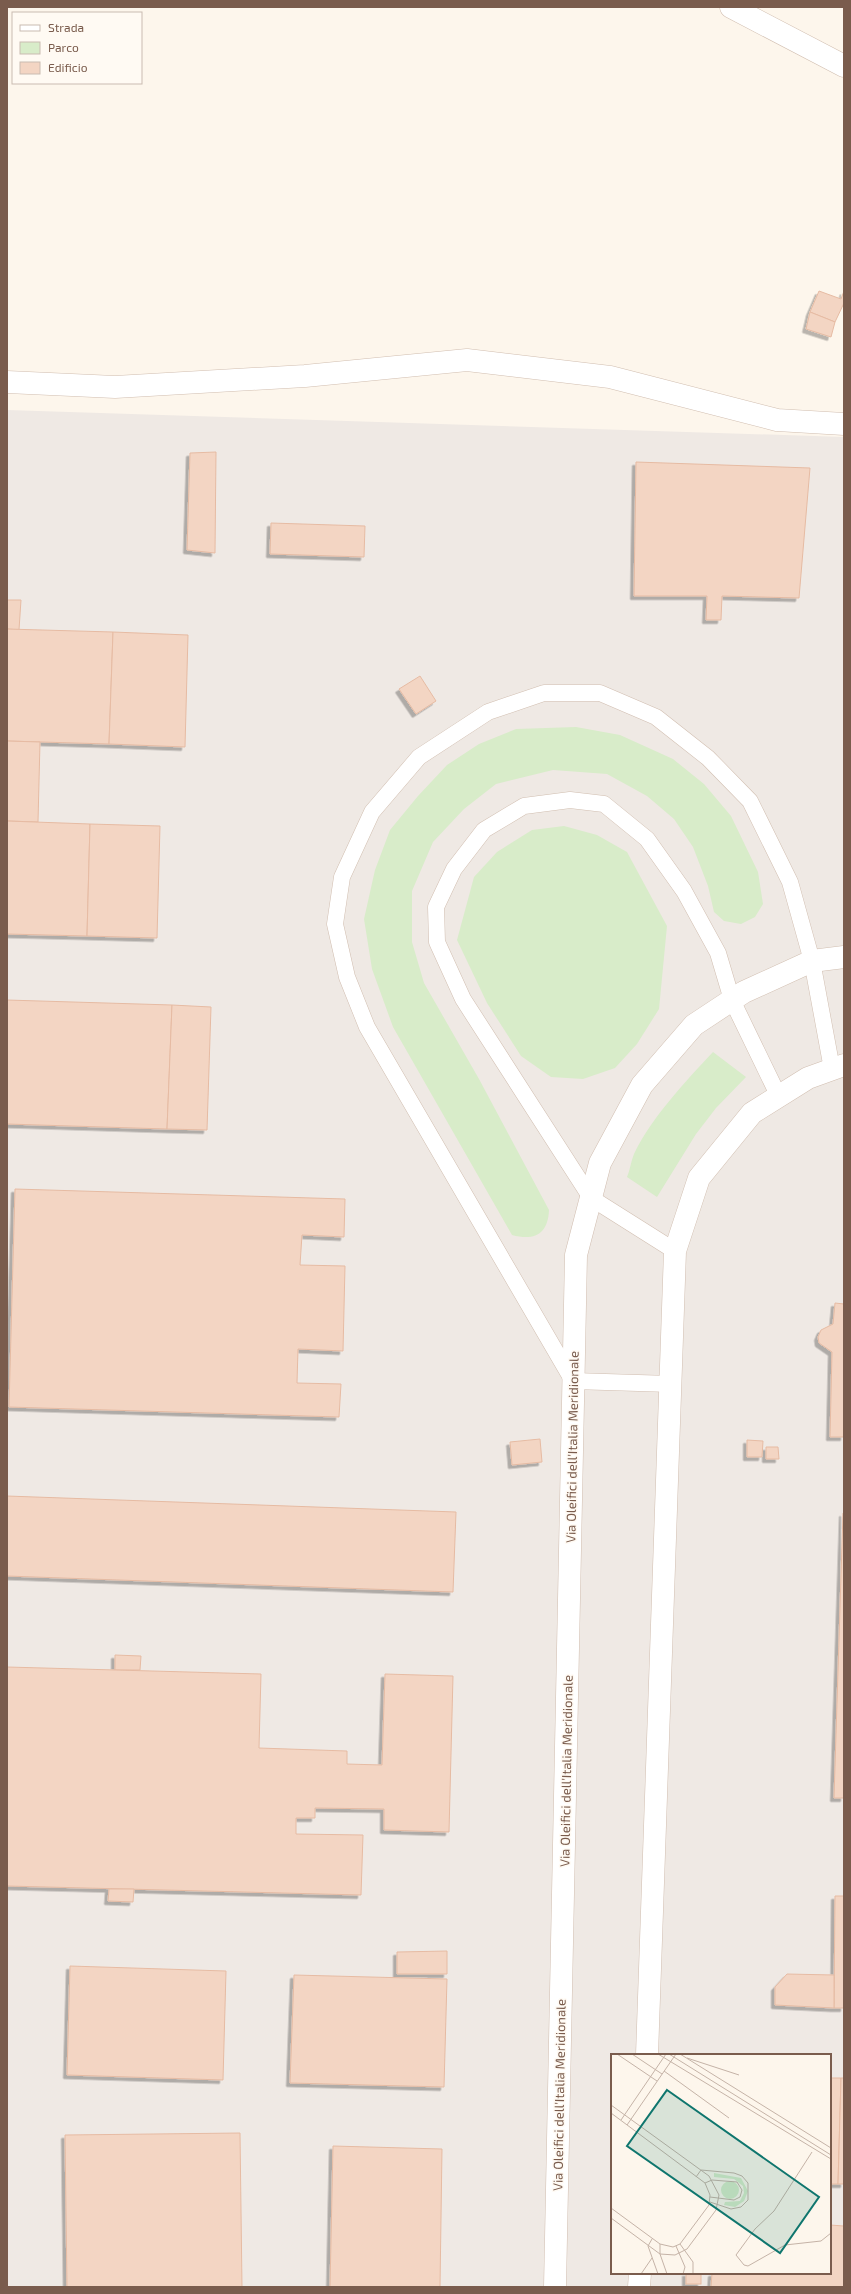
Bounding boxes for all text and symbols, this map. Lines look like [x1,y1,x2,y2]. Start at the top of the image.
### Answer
legend [12,12,142,84]
text: Strada [48,20,84,34]
text: Parco [48,40,79,54]
text: Edificio [48,60,88,74]
street label: Via Oleifici dell'Italia Meridionale [562,1351,582,1543]
street label: Via Oleifici dell'Italia Meridionale [556,1675,576,1867]
street label: Via Oleifici dell'Italia Meridionale [549,1999,569,2191]
inset map [611,2054,831,2274]

